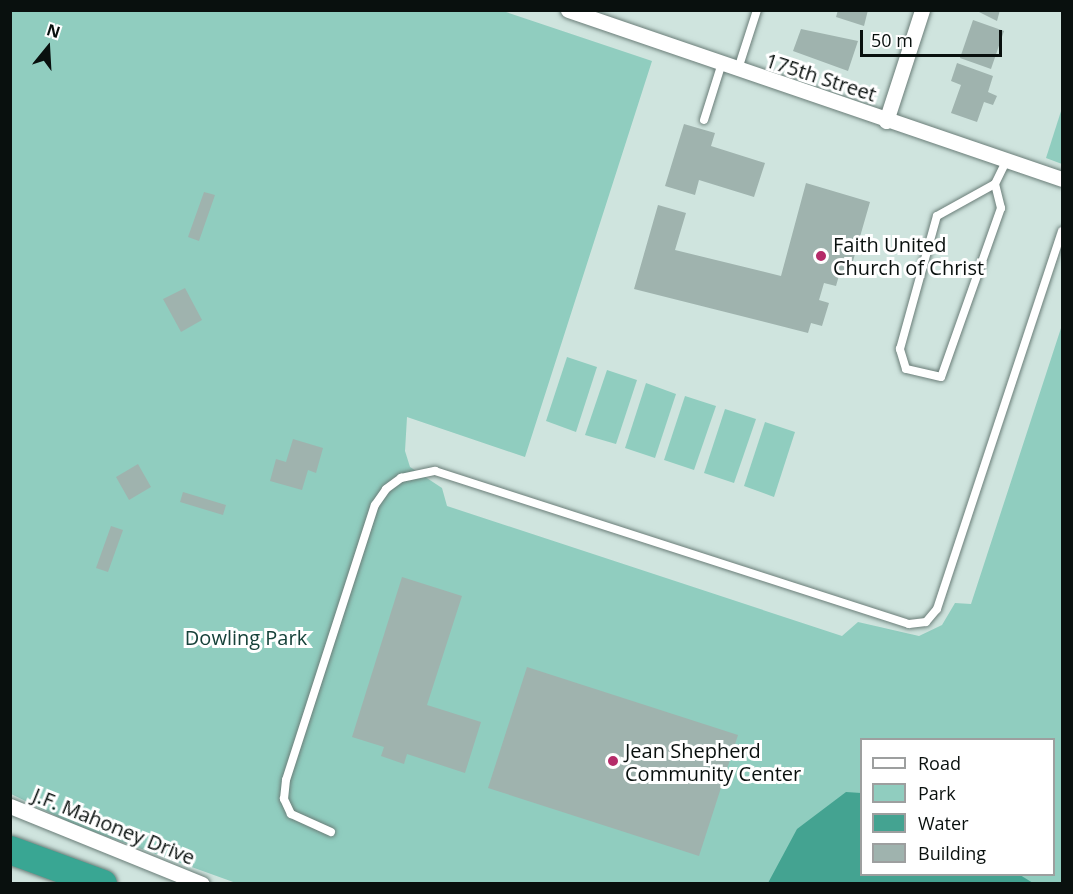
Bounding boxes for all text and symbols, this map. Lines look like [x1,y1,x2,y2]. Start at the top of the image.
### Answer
north arrow [18,18,78,78]
text: N [44,18,63,43]
scale bar [863,18,1006,56]
text: 50 m [871,28,913,52]
street label: 175th Street [763,48,879,106]
place label: Faith United Church of Christ [833,232,984,279]
marker: Faith United Church of Christ [814,249,828,263]
park label: Dowling Park [185,625,307,649]
place label: Jean Shepherd Community Center [625,738,801,785]
legend [860,738,1055,876]
text: Road [918,751,961,775]
marker: Jean Shepherd Community Center [606,754,620,768]
text: Park [918,781,956,805]
street label: J.F. Mahoney Drive [30,783,198,869]
text: Water [918,811,969,835]
text: Building [918,841,986,865]

